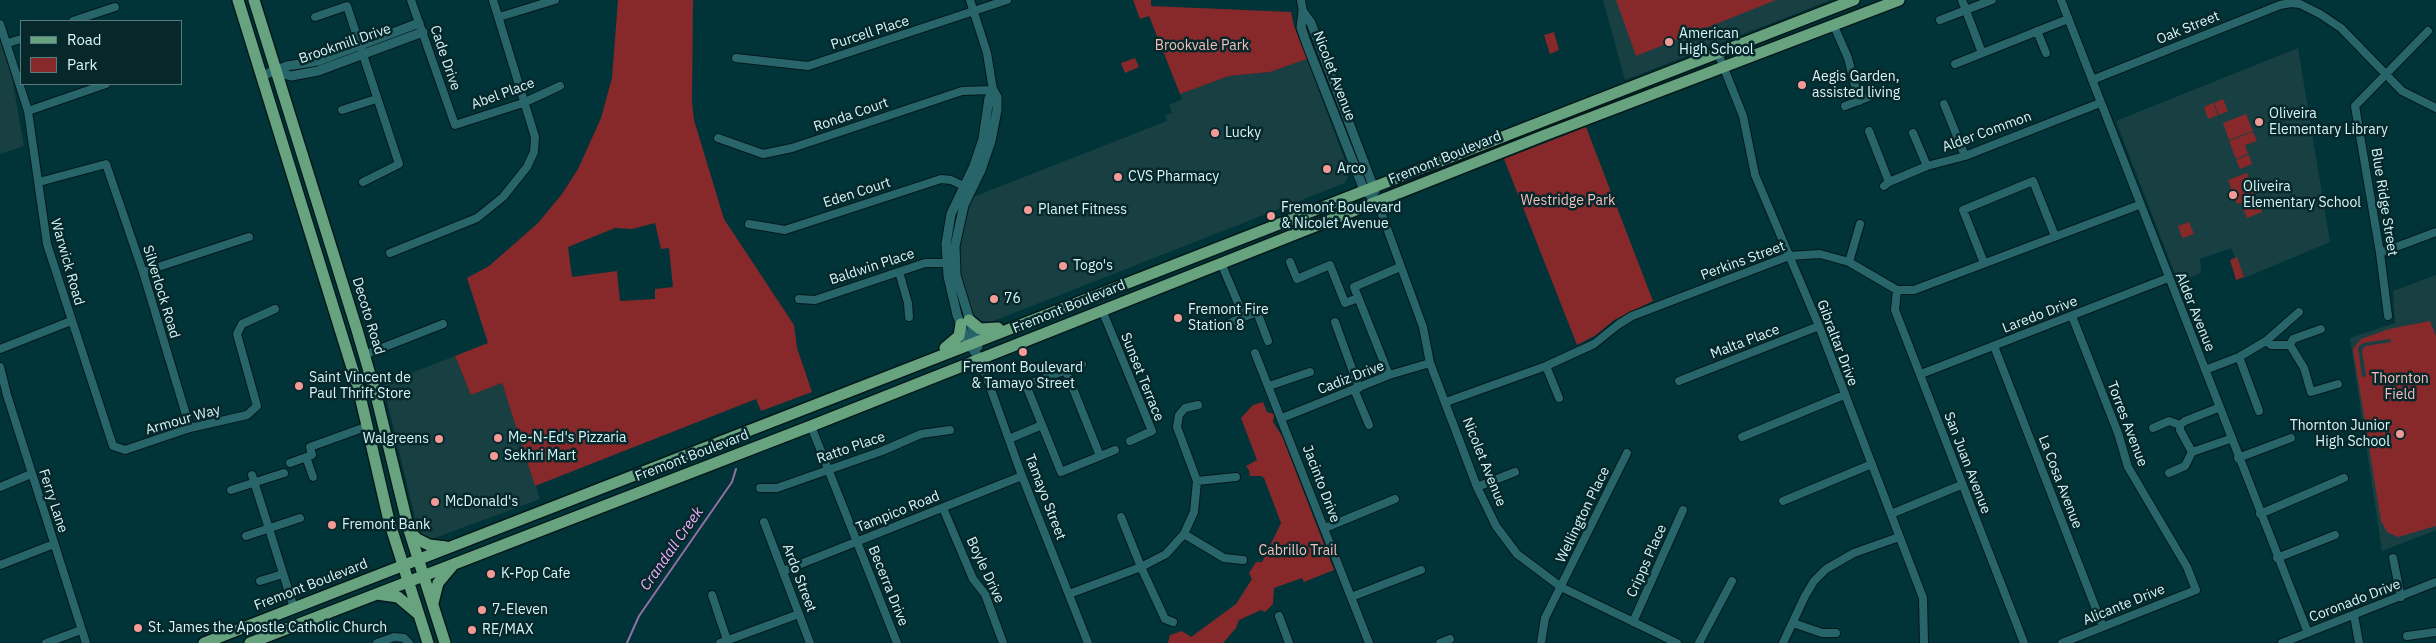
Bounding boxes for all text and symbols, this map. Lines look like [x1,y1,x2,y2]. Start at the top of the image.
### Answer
street label: Oak Street [2154,8,2222,48]
street label: Purcell Place [829,12,911,54]
legend [20,20,182,85]
street label: Brookmill Drive [297,20,393,68]
street label: Cade Drive [426,23,464,93]
place label: American High School [1679,26,1754,58]
street label: Nicolet Avenue [1309,29,1359,123]
text: Road [67,30,102,49]
marker: American High School [1663,36,1675,48]
park label: Brookvale Park [1155,38,1249,54]
text: Park [67,55,97,74]
place label: Aegis Garden, assisted living [1812,69,1900,102]
street label: Abel Place [469,75,537,113]
marker: Aegis Garden, assisted living [1796,79,1808,91]
street label: Ronda Court [811,94,891,136]
place label: Oliveira Elementary Library [2269,106,2388,138]
street label: Alder Common [1940,108,2034,156]
marker: Oliveira Elementary Library [2253,116,2265,128]
place label: Lucky [1225,125,1261,141]
marker: Lucky [1209,127,1221,139]
street label: Fremont Boulevard [1386,128,1504,188]
street label: Blue Ridge Street [2367,147,2401,257]
place label: Arco [1337,161,1366,177]
marker: Arco [1321,163,1333,175]
place label: CVS Pharmacy [1128,169,1219,185]
marker: CVS Pharmacy [1112,171,1124,183]
street label: Eden Court [821,174,893,212]
place label: Oliveira Elementary School [2243,179,2361,212]
marker: Oliveira Elementary School [2227,189,2239,201]
park label: Westridge Park [1521,193,1615,209]
place label: Fremont Boulevard & Nicolet Avenue [1281,200,1401,232]
place label: Planet Fitness [1038,202,1127,218]
marker: Planet Fitness [1022,204,1034,216]
marker: Fremont Boulevard & Nicolet Avenue [1265,210,1277,222]
street label: Warwick Road [47,217,87,307]
street label: Perkins Street [1699,238,1787,284]
street label: Silverlock Road [139,243,183,341]
street label: Baldwin Place [827,245,917,289]
place label: Togo's [1073,258,1113,274]
marker: Togo's [1057,260,1069,272]
street label: Alder Avenue [2172,270,2218,354]
street label: Decoto Road [348,275,388,357]
street label: Fremont Boulevard [1010,277,1128,337]
place label: 76 [1004,291,1021,307]
marker: 76 [988,293,1000,305]
street label: Laredo Drive [2000,293,2080,337]
street label: Gibraltar Drive [1813,298,1861,388]
place label: Fremont Fire Station 8 [1188,302,1269,334]
marker: Fremont Fire Station 8 [1172,312,1184,324]
street label: Malta Place [1708,321,1782,363]
street label: Sunset Terrace [1117,330,1167,424]
marker: Fremont Boulevard & Tamayo Street [1017,346,1029,358]
street label: Cadiz Drive [1315,358,1387,398]
place label: Fremont Boulevard & Tamayo Street [963,360,1083,392]
place label: Saint Vincent de Paul Thrift Store [309,370,411,402]
park label: Thornton Field [2371,371,2429,404]
street label: Torres Avenue [2103,379,2151,469]
marker: Saint Vincent de Paul Thrift Store [293,380,305,392]
street label: Armour Way [144,401,222,439]
street label: San Juan Avenue [1940,410,1994,516]
street label: Nicolet Avenue [1458,415,1510,509]
place label: Thornton Junior High School [2290,418,2390,451]
street label: Fremont Boulevard [633,427,751,485]
street label: Ratto Place [814,428,888,468]
marker: Thornton Junior High School [2394,428,2406,440]
place label: Me-N-Ed's Pizzaria [508,430,626,446]
place label: Walgreens [363,431,429,447]
marker: Me-N-Ed's Pizzaria [492,432,504,444]
marker: Walgreens [433,433,445,445]
street label: La Cosa Avenue [2034,433,2086,531]
street label: Jacinto Drive [1299,443,1343,525]
place label: Sekhri Mart [504,448,576,464]
marker: Sekhri Mart [488,450,500,462]
street label: Tamayo Street [1021,452,1069,542]
street label: Wellington Place [1553,464,1613,566]
street label: Ferry Lane [35,467,71,535]
street label: Tampico Road [854,488,942,536]
place label: McDonald's [445,494,518,510]
marker: McDonald's [429,496,441,508]
water label: Crandall Creek [637,504,707,594]
place label: Fremont Bank [342,517,430,533]
marker: Fremont Bank [326,519,338,531]
street label: Cripps Place [1623,522,1671,600]
street label: Boyle Drive [962,534,1008,606]
street label: Ardo Street [778,542,820,614]
street label: Becerra Drive [864,543,912,629]
park label: Cabrillo Trail [1259,543,1337,559]
street label: Fremont Boulevard [252,556,370,614]
place label: K-Pop Cafe [501,566,570,582]
marker: K-Pop Cafe [485,568,497,580]
street label: Coronado Drive [2307,576,2403,626]
street label: Alicante Drive [2080,581,2168,629]
place label: 7-Eleven [492,602,548,618]
marker: 7-Eleven [476,604,488,616]
place label: St. James the Apostle Catholic Church [148,620,387,636]
marker: St. James the Apostle Catholic Church [132,622,144,634]
place label: RE/MAX [482,622,533,638]
marker: RE/MAX [466,624,478,636]

